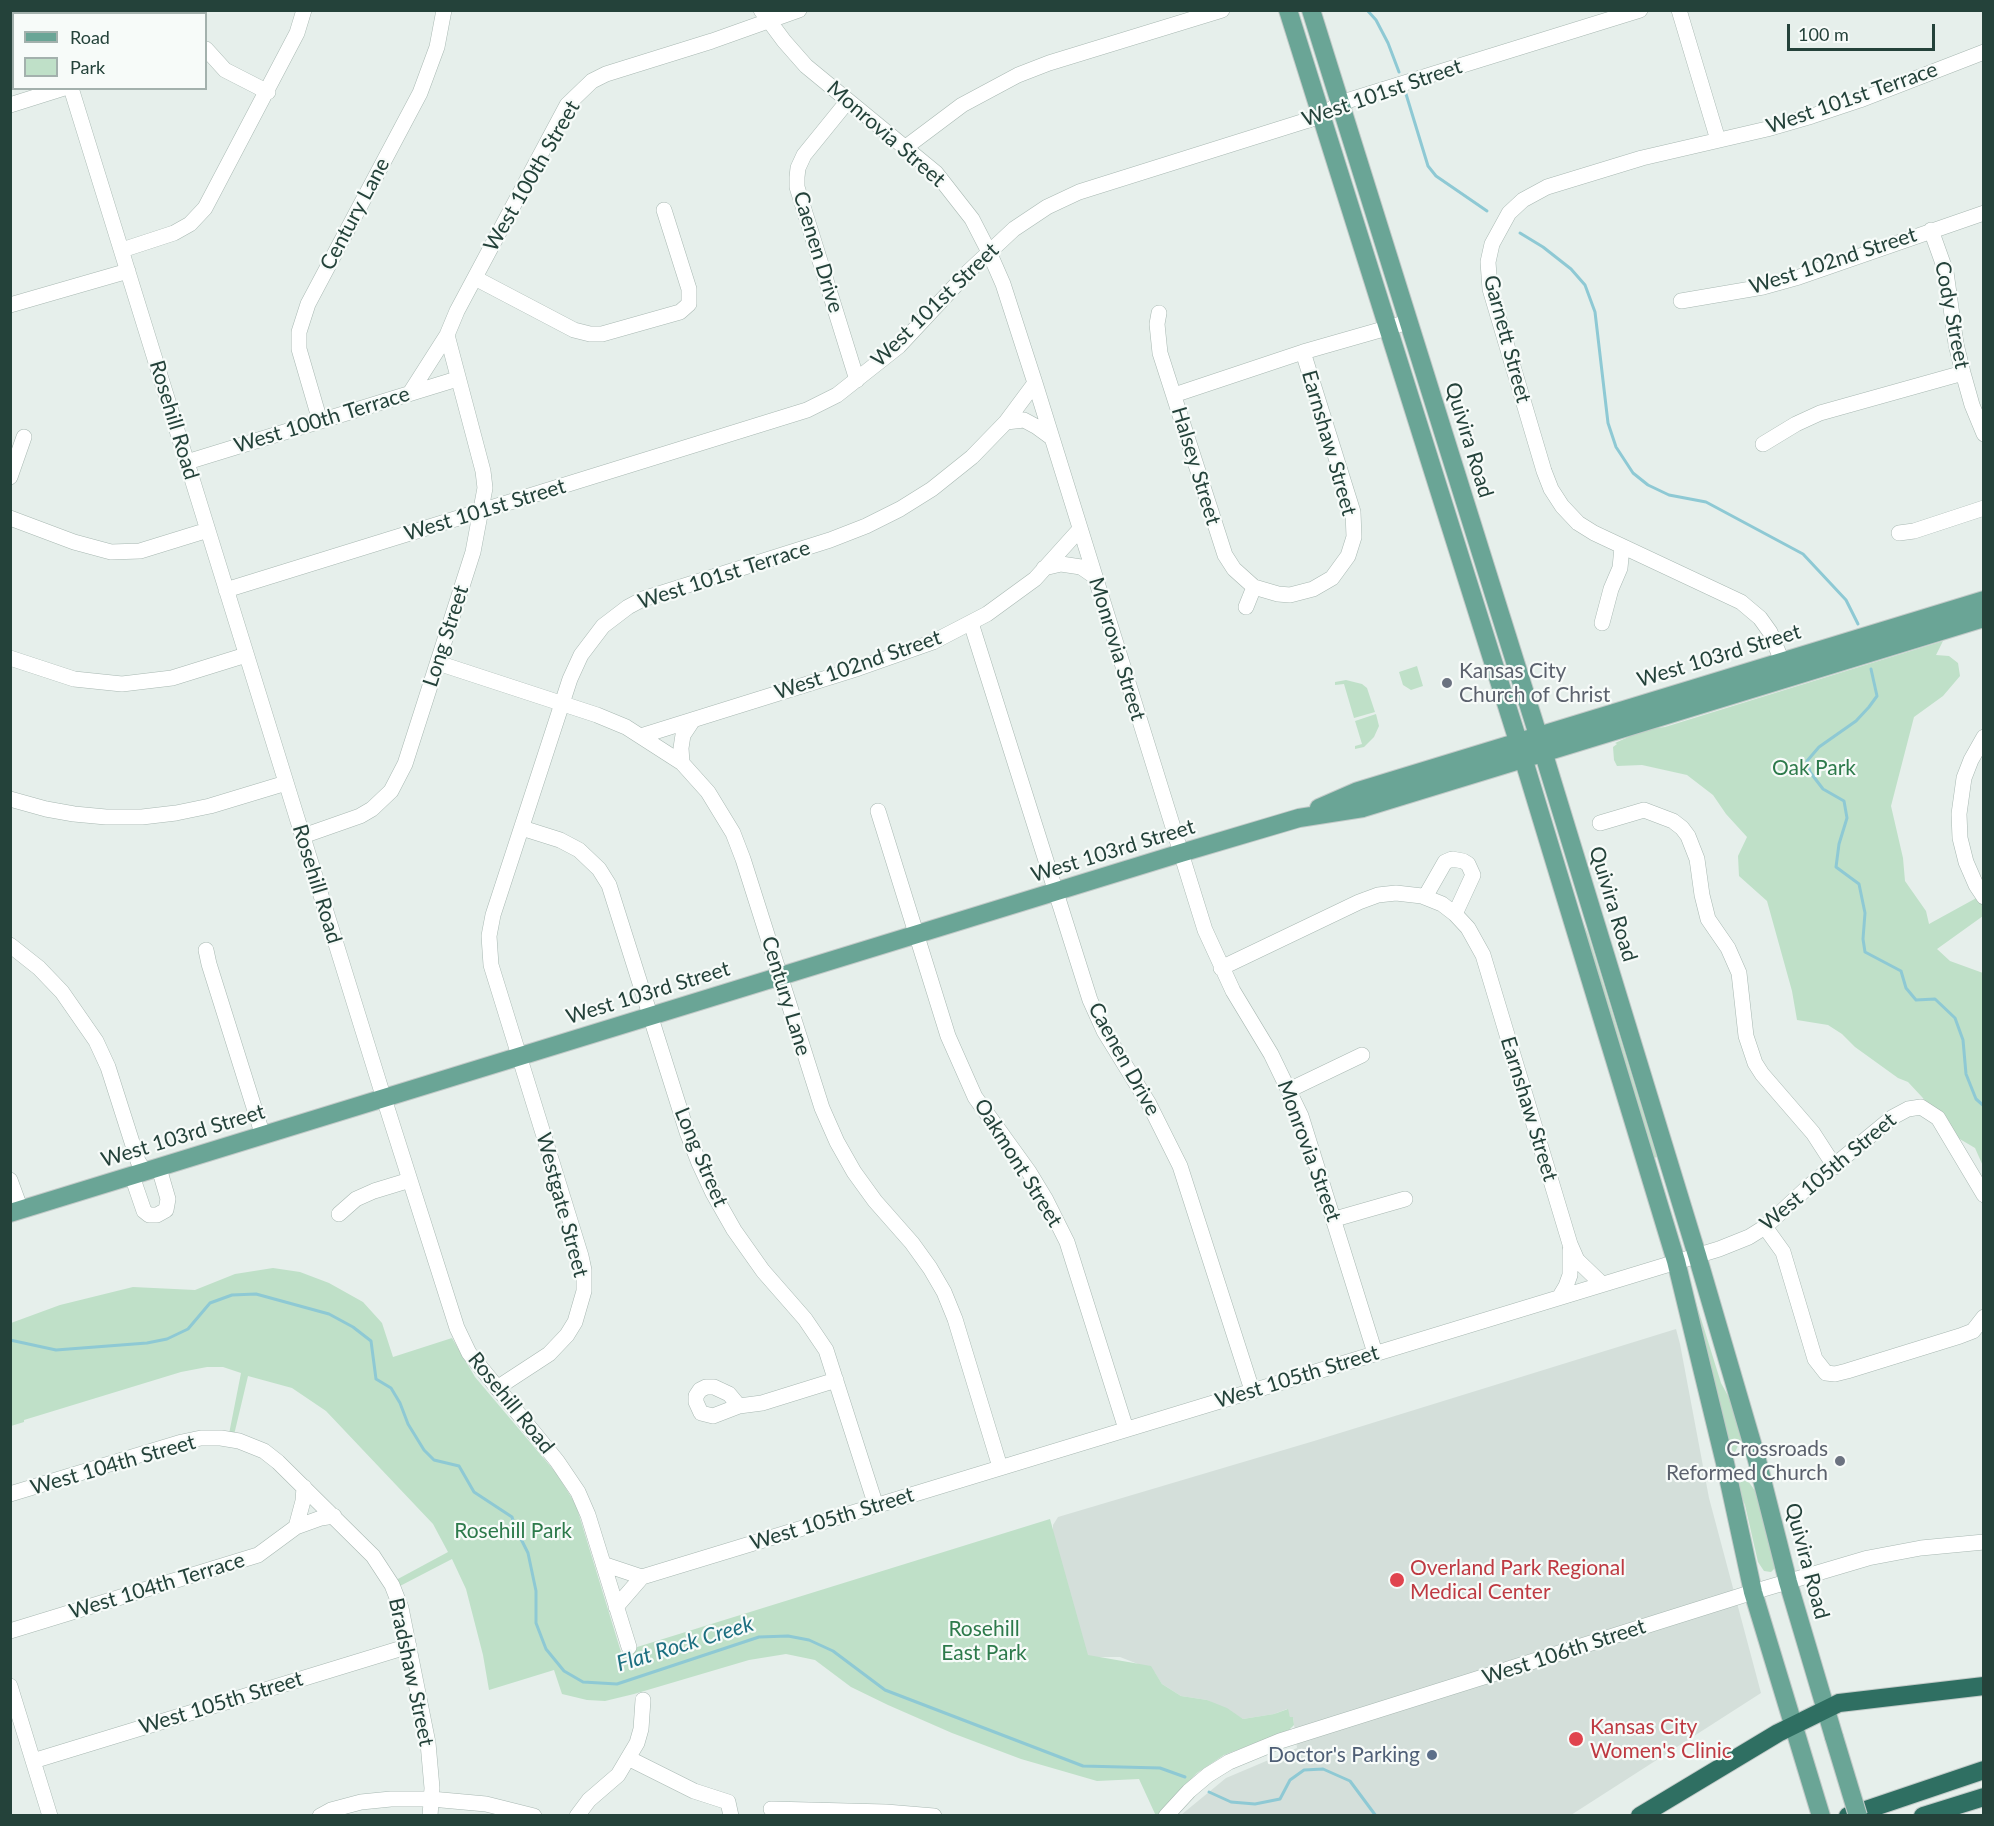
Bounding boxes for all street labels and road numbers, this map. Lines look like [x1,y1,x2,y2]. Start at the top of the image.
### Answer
street label: West 101st Street [1299,54,1465,132]
street label: West 101st Terrace [1763,57,1941,139]
street label: Monrovia Street [822,76,950,192]
street label: West 100th Street [479,96,585,256]
street label: Century Lane [315,154,395,274]
street label: Caenen Drive [788,188,848,316]
street label: West 102nd Street [1746,222,1920,300]
street label: West 101st Street [866,238,1004,372]
street label: Cody Street [1929,259,1975,371]
street label: Garnett Street [1478,272,1536,406]
street label: Rosehill Road [144,357,204,483]
street label: Earnshaw Street [1296,367,1362,519]
street label: Quivira Road [1440,379,1498,501]
street label: West 100th Terrace [231,381,413,459]
street label: Halsey Street [1166,404,1226,528]
street label: West 101st Street [401,473,569,547]
street label: West 101st Terrace [635,535,813,615]
street label: Monrovia Street [1083,574,1151,724]
street label: Long Street [418,582,474,690]
street label: West 103rd Street [1634,619,1804,693]
street label: West 102nd Street [771,625,945,705]
street label: West 103rd Street [1028,814,1198,888]
street label: Rosehill Road [287,821,347,947]
street label: Quivira Road [1584,843,1642,965]
street label: Century Lane [756,933,816,1059]
street label: West 103rd Street [563,956,733,1030]
street label: Caenen Drive [1083,998,1165,1120]
street label: Earnshaw Street [1495,1034,1563,1184]
street label: Monrovia Street [1272,1077,1346,1225]
street label: Oakmont Street [968,1094,1068,1232]
street label: West 103rd Street [98,1099,268,1173]
street label: Long Street [669,1104,733,1210]
street label: West 105th Street [1755,1108,1901,1236]
street label: Westgate Street [531,1130,593,1280]
street label: West 105th Street [1212,1340,1382,1414]
street label: Rosehill Road [462,1347,560,1459]
street label: West 104th Street [28,1429,198,1501]
street label: West 105th Street [747,1482,917,1556]
street label: Quivira Road [1779,1500,1835,1622]
street label: West 104th Terrace [66,1547,248,1625]
street label: Bradshaw Street [383,1595,439,1749]
street label: West 106th Street [1479,1614,1649,1690]
street label: West 105th Street [136,1666,306,1740]

